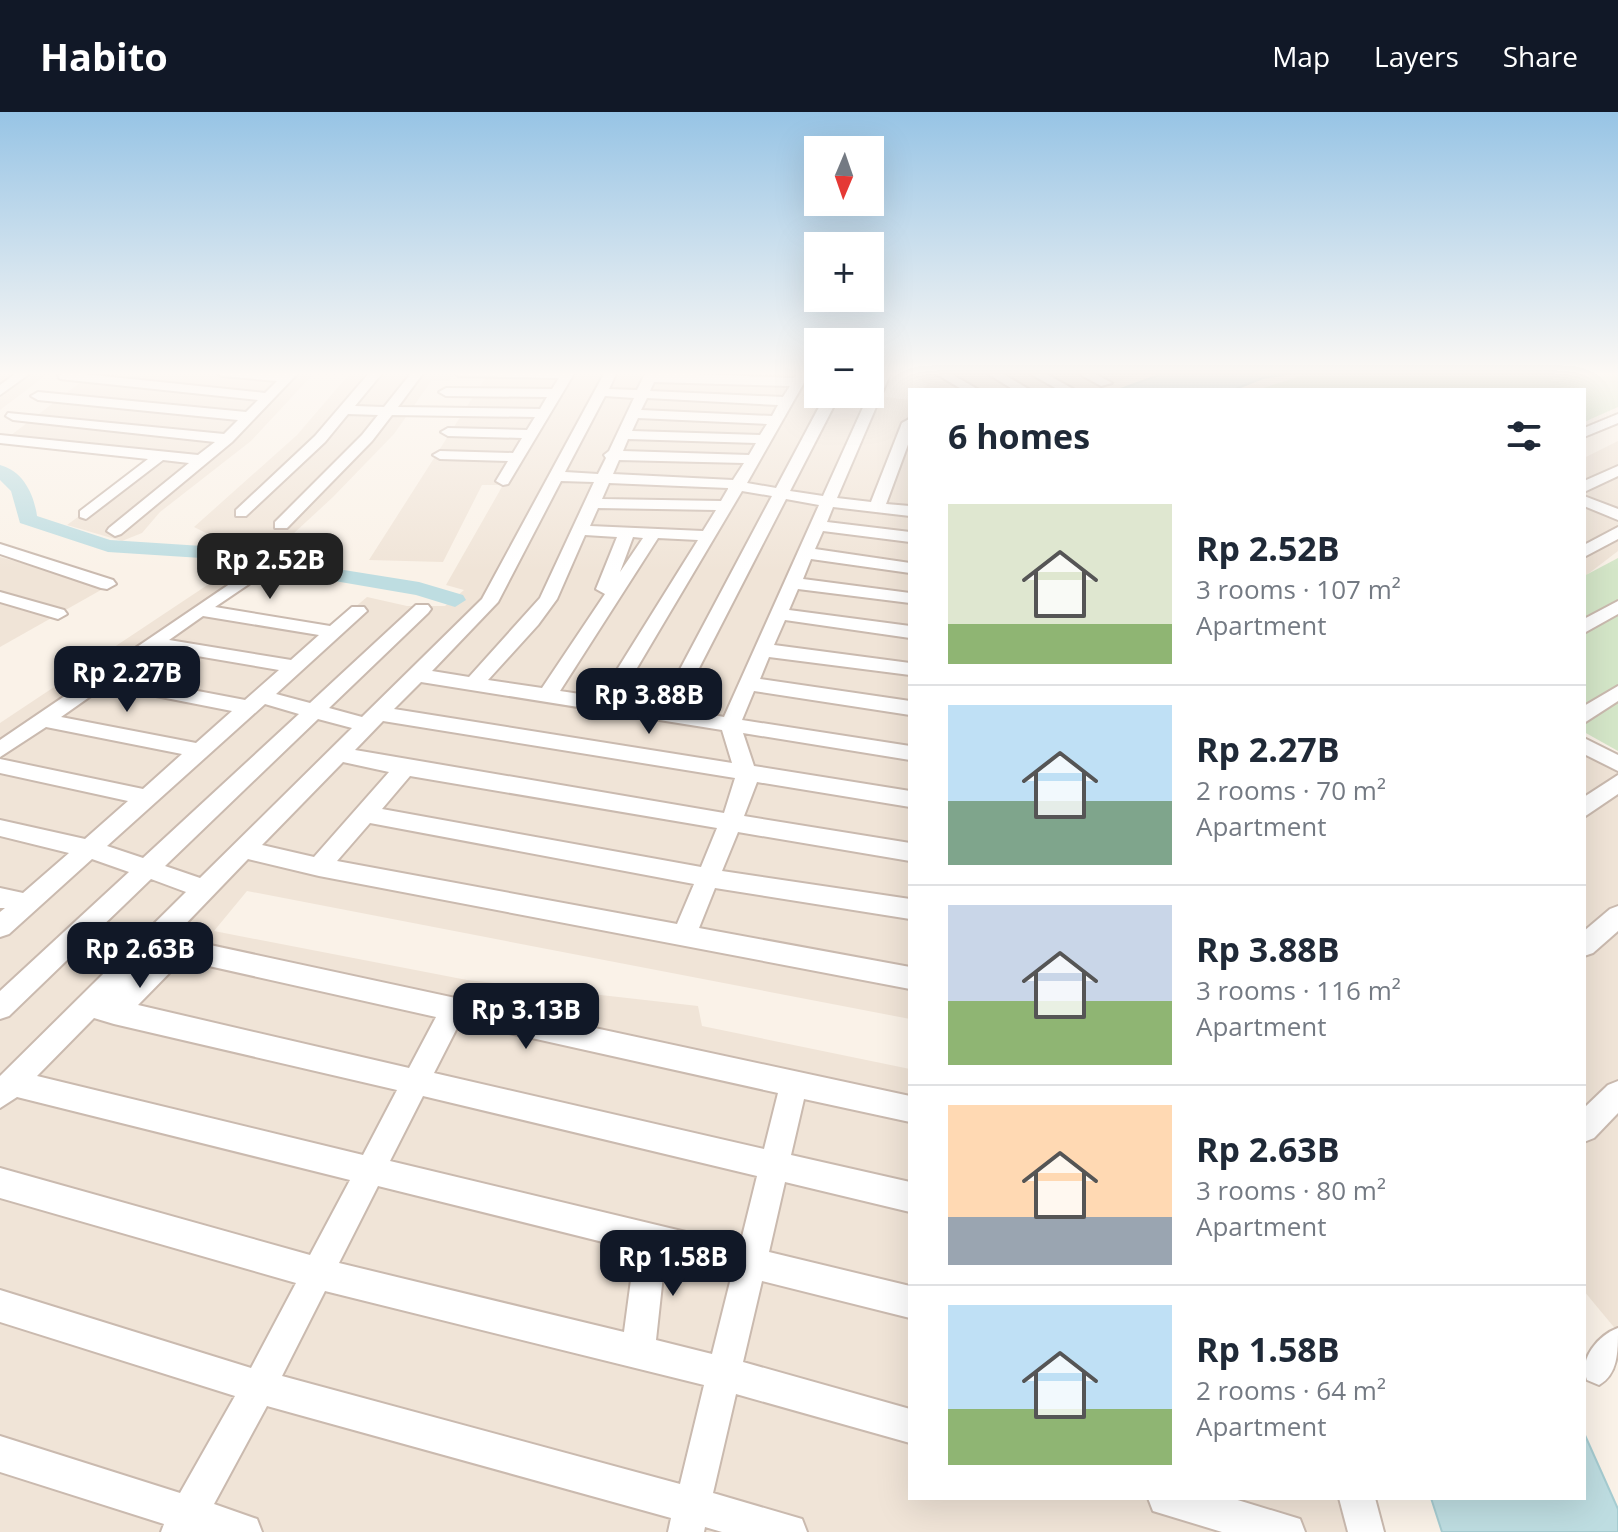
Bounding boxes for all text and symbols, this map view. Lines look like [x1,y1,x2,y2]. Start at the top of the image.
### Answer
text: Habito [40,30,168,82]
text: Map [1272,37,1330,75]
text: Layers [1374,37,1459,75]
text: Share [1503,37,1578,75]
north arrow [804,136,884,216]
map controls [804,136,884,408]
button: + [804,232,884,312]
button: − [804,328,884,408]
text: 6 homes [948,413,1090,459]
icon: filters [1502,414,1546,458]
text: Rp 2.52B [1196,525,1340,571]
pin: Rp 2.52B [187,533,353,601]
icon: home [1012,536,1108,632]
text: Rp 2.52B [215,541,325,577]
text: 3 rooms · 107 m² [1196,571,1401,607]
text: Apartment [1196,607,1327,643]
pin: Rp 2.27B [44,646,210,714]
text: Rp 2.27B [72,654,182,690]
pin: Rp 3.88B [566,668,732,736]
text: Rp 3.88B [594,676,704,712]
text: Rp 2.27B [1196,726,1340,772]
icon: home [1012,737,1108,833]
text: 2 rooms · 70 m² [1196,772,1386,808]
text: Apartment [1196,808,1327,844]
pin: Rp 2.63B [57,922,223,990]
text: Rp 3.88B [1196,926,1340,972]
text: Rp 2.63B [85,930,195,966]
icon: home [1012,937,1108,1033]
text: 3 rooms · 116 m² [1196,972,1401,1008]
pin: Rp 3.13B [443,983,609,1051]
text: Rp 3.13B [471,991,581,1027]
text: Apartment [1196,1008,1327,1044]
text: Rp 2.63B [1196,1126,1340,1172]
icon: home [1012,1137,1108,1233]
text: 3 rooms · 80 m² [1196,1172,1386,1208]
text: Apartment [1196,1208,1327,1244]
pin: Rp 1.58B [590,1230,756,1298]
text: Rp 1.58B [618,1238,728,1274]
text: Rp 1.58B [1196,1326,1340,1372]
icon: home [1012,1337,1108,1433]
text: 2 rooms · 64 m² [1196,1372,1386,1408]
text: Apartment [1196,1408,1327,1444]

